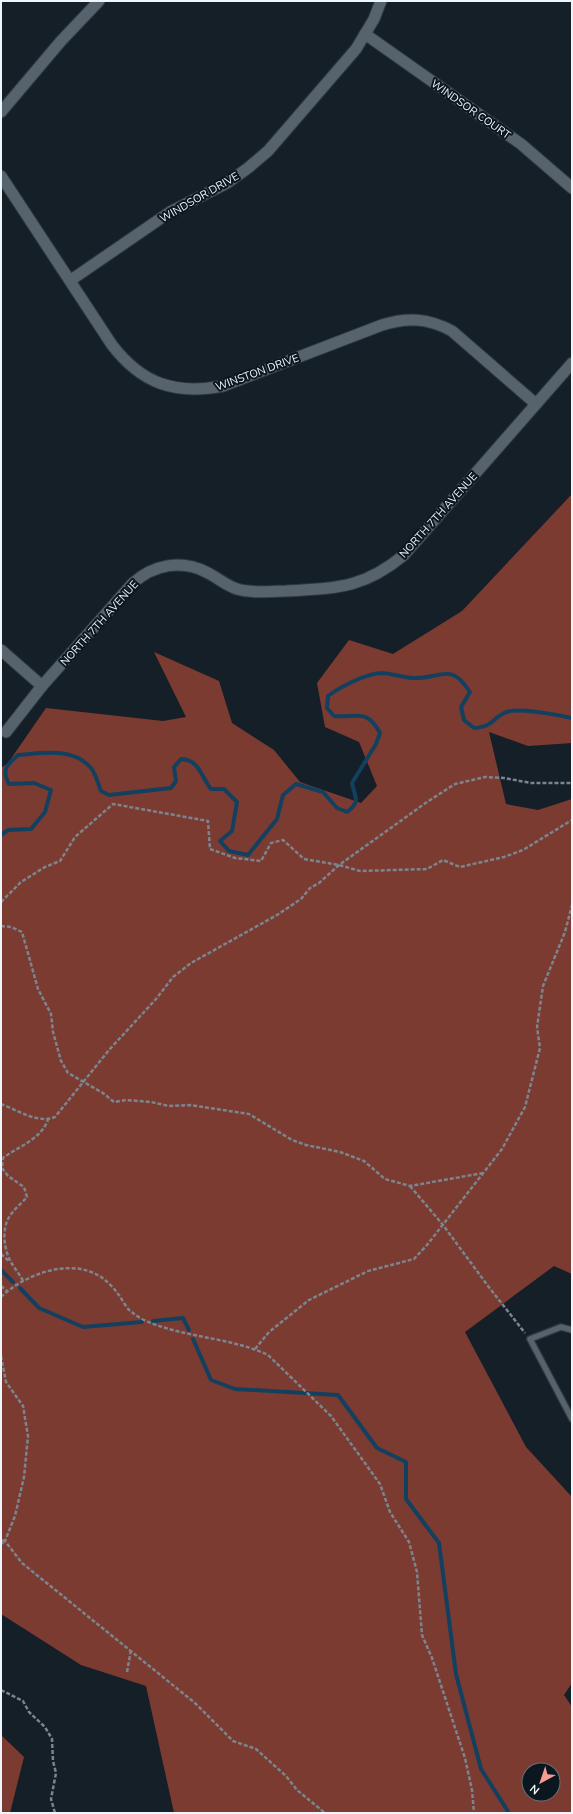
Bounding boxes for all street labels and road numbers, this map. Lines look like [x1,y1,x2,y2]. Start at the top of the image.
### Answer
street label: WINDSOR COURT [428,76,514,143]
street label: WINDSOR DRIVE [157,169,242,226]
street label: WINSTON DRIVE [213,350,301,394]
street label: NORTH 7TH AVENUE [396,469,481,561]
street label: NORTH 7TH AVENUE [57,577,142,669]

